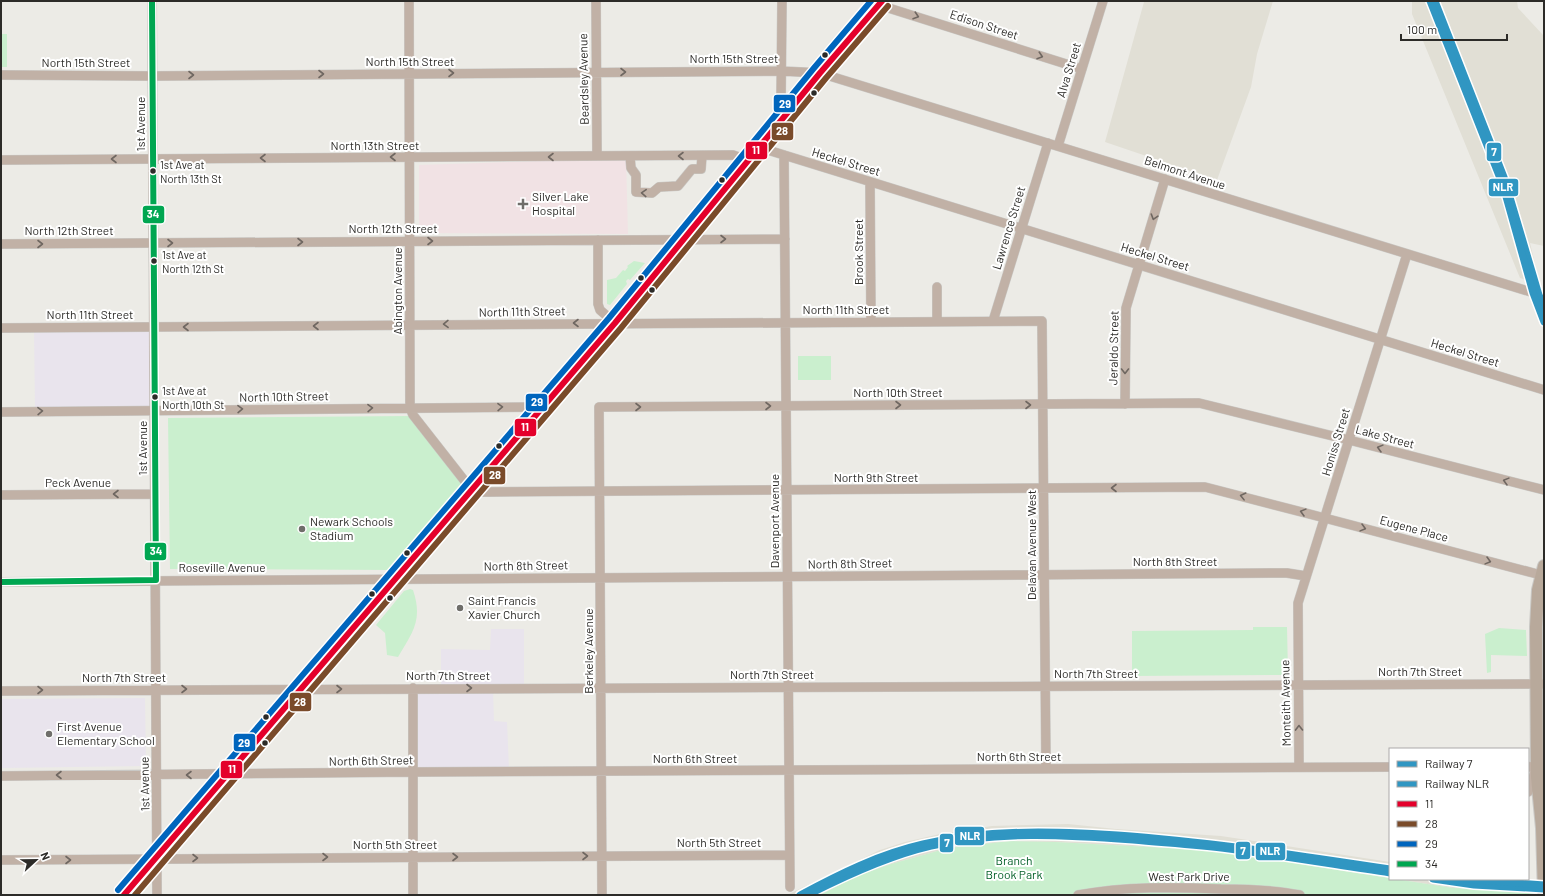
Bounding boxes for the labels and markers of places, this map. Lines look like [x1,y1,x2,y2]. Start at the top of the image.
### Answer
unlabelled marker [820,50,830,60]
unlabelled marker [809,88,819,98]
place label: 1st Ave at North 13th St [160,158,222,185]
marker: 1st Ave at North 13th St [148,166,158,176]
unlabelled marker [717,175,727,185]
place label: Silver Lake Hospital [532,189,589,217]
marker: Silver Lake Hospital [517,198,529,210]
place label: 1st Ave at North 12th St [162,248,224,275]
marker: 1st Ave at North 12th St [149,256,159,266]
unlabelled marker [636,273,646,283]
unlabelled marker [647,285,657,295]
place label: 1st Ave at North 10th St [162,384,224,411]
marker: 1st Ave at North 10th St [150,392,160,402]
unlabelled marker [494,441,504,451]
place label: Newark Schools Stadium [310,514,393,542]
marker: Newark Schools Stadium [297,524,307,534]
unlabelled marker [402,548,412,558]
unlabelled marker [367,589,377,599]
unlabelled marker [385,593,395,603]
place label: Saint Francis Xavier Church [468,593,540,621]
marker: Saint Francis Xavier Church [455,603,465,613]
unlabelled marker [261,712,271,722]
place label: First Avenue Elementary School [57,719,155,747]
marker: First Avenue Elementary School [44,729,54,739]
unlabelled marker [260,738,270,748]

